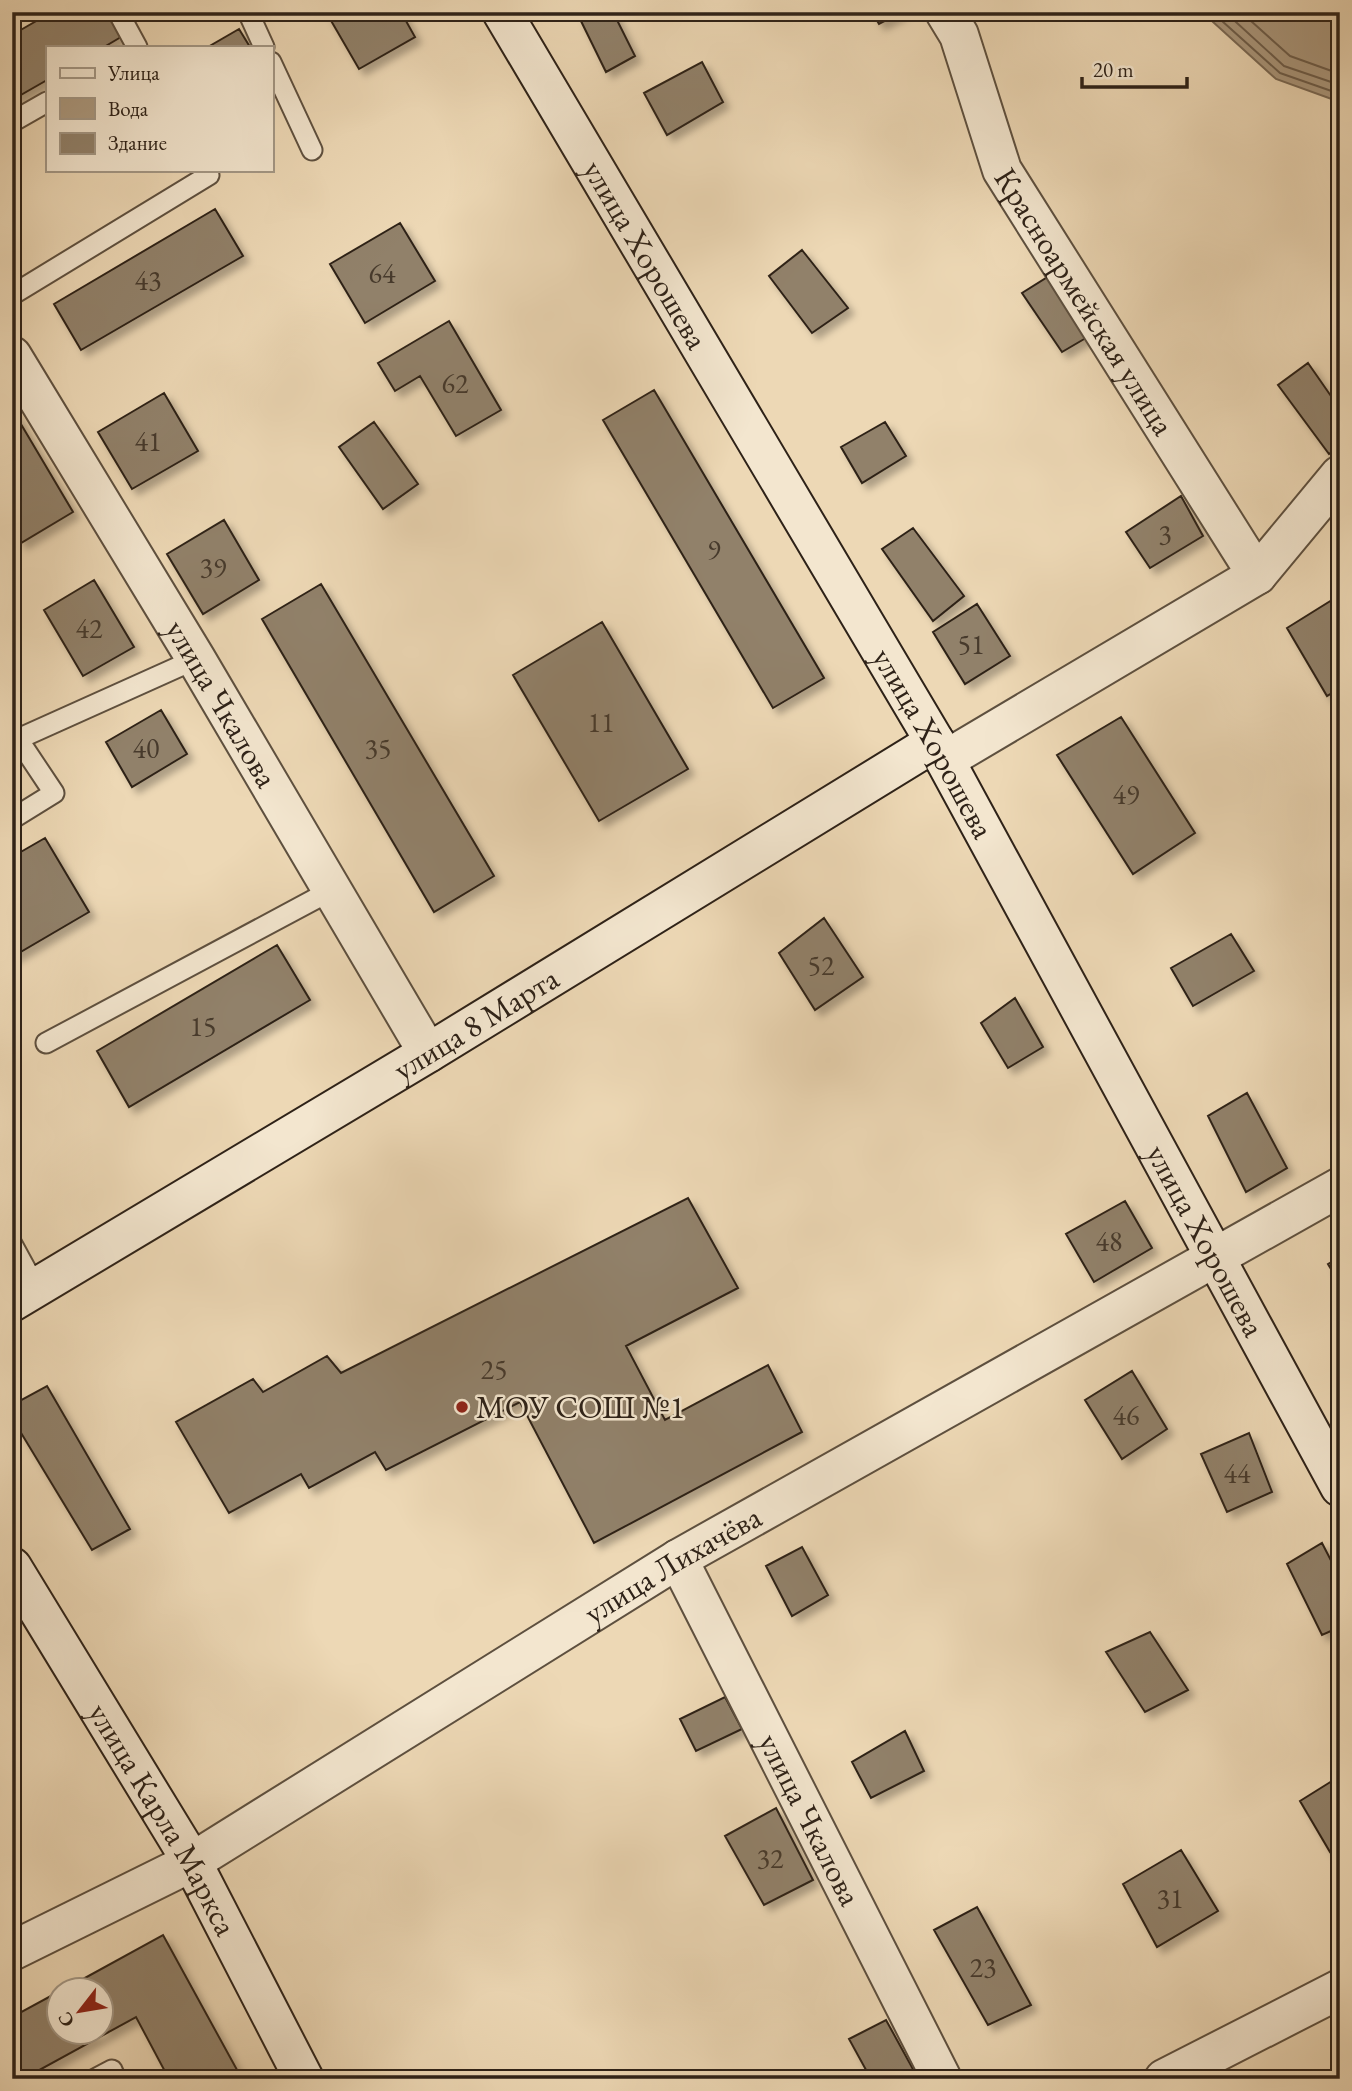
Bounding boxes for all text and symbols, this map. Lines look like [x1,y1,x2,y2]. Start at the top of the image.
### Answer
legend [46,46,273,172]
scale bar [1082,46,1188,90]
text: 20 m [1093,56,1134,83]
text: Улица [107,59,160,86]
text: Вода [108,95,149,122]
text: Здание [108,129,167,156]
street label: улица Хорошева [573,152,718,357]
street label: Красноармейская улица [985,160,1185,443]
house number: 64 [369,255,396,291]
house number: 43 [135,262,161,298]
house number: 62 [442,365,469,401]
house number: 41 [135,423,161,459]
house number: 3 [1158,516,1172,552]
house number: 9 [707,531,721,567]
house number: 39 [200,549,226,585]
house number: 42 [76,610,103,646]
street label: улица Чкалова [156,612,288,795]
house number: 51 [958,626,984,662]
street label: улица Хорошева [863,640,1005,846]
house number: 11 [588,704,614,740]
house number: 40 [133,730,159,766]
house number: 35 [365,730,391,766]
house number: 49 [1113,776,1139,812]
house number: 52 [808,947,835,983]
street label: улица 8 Марта [385,957,567,1090]
house number: 15 [190,1008,216,1044]
street label: улица Хорошева [1137,1137,1275,1344]
house number: 48 [1096,1223,1122,1259]
house number: 25 [481,1351,507,1387]
place label: МОУ СОШ №1 [476,1386,685,1428]
house number: 46 [1113,1397,1139,1433]
marker: МОУ СОШ №1 [454,1399,470,1415]
house number: 44 [1224,1455,1251,1491]
street label: улица Лихачёва [576,1495,769,1634]
street label: улица Карла Маркса [79,1695,247,1943]
street label: улица Чкалова [749,1726,872,1913]
house number: 32 [757,1840,784,1876]
house number: 31 [1157,1880,1183,1916]
house number: 23 [970,1949,996,1985]
north arrow [46,1976,116,2046]
text: С [52,2007,80,2032]

